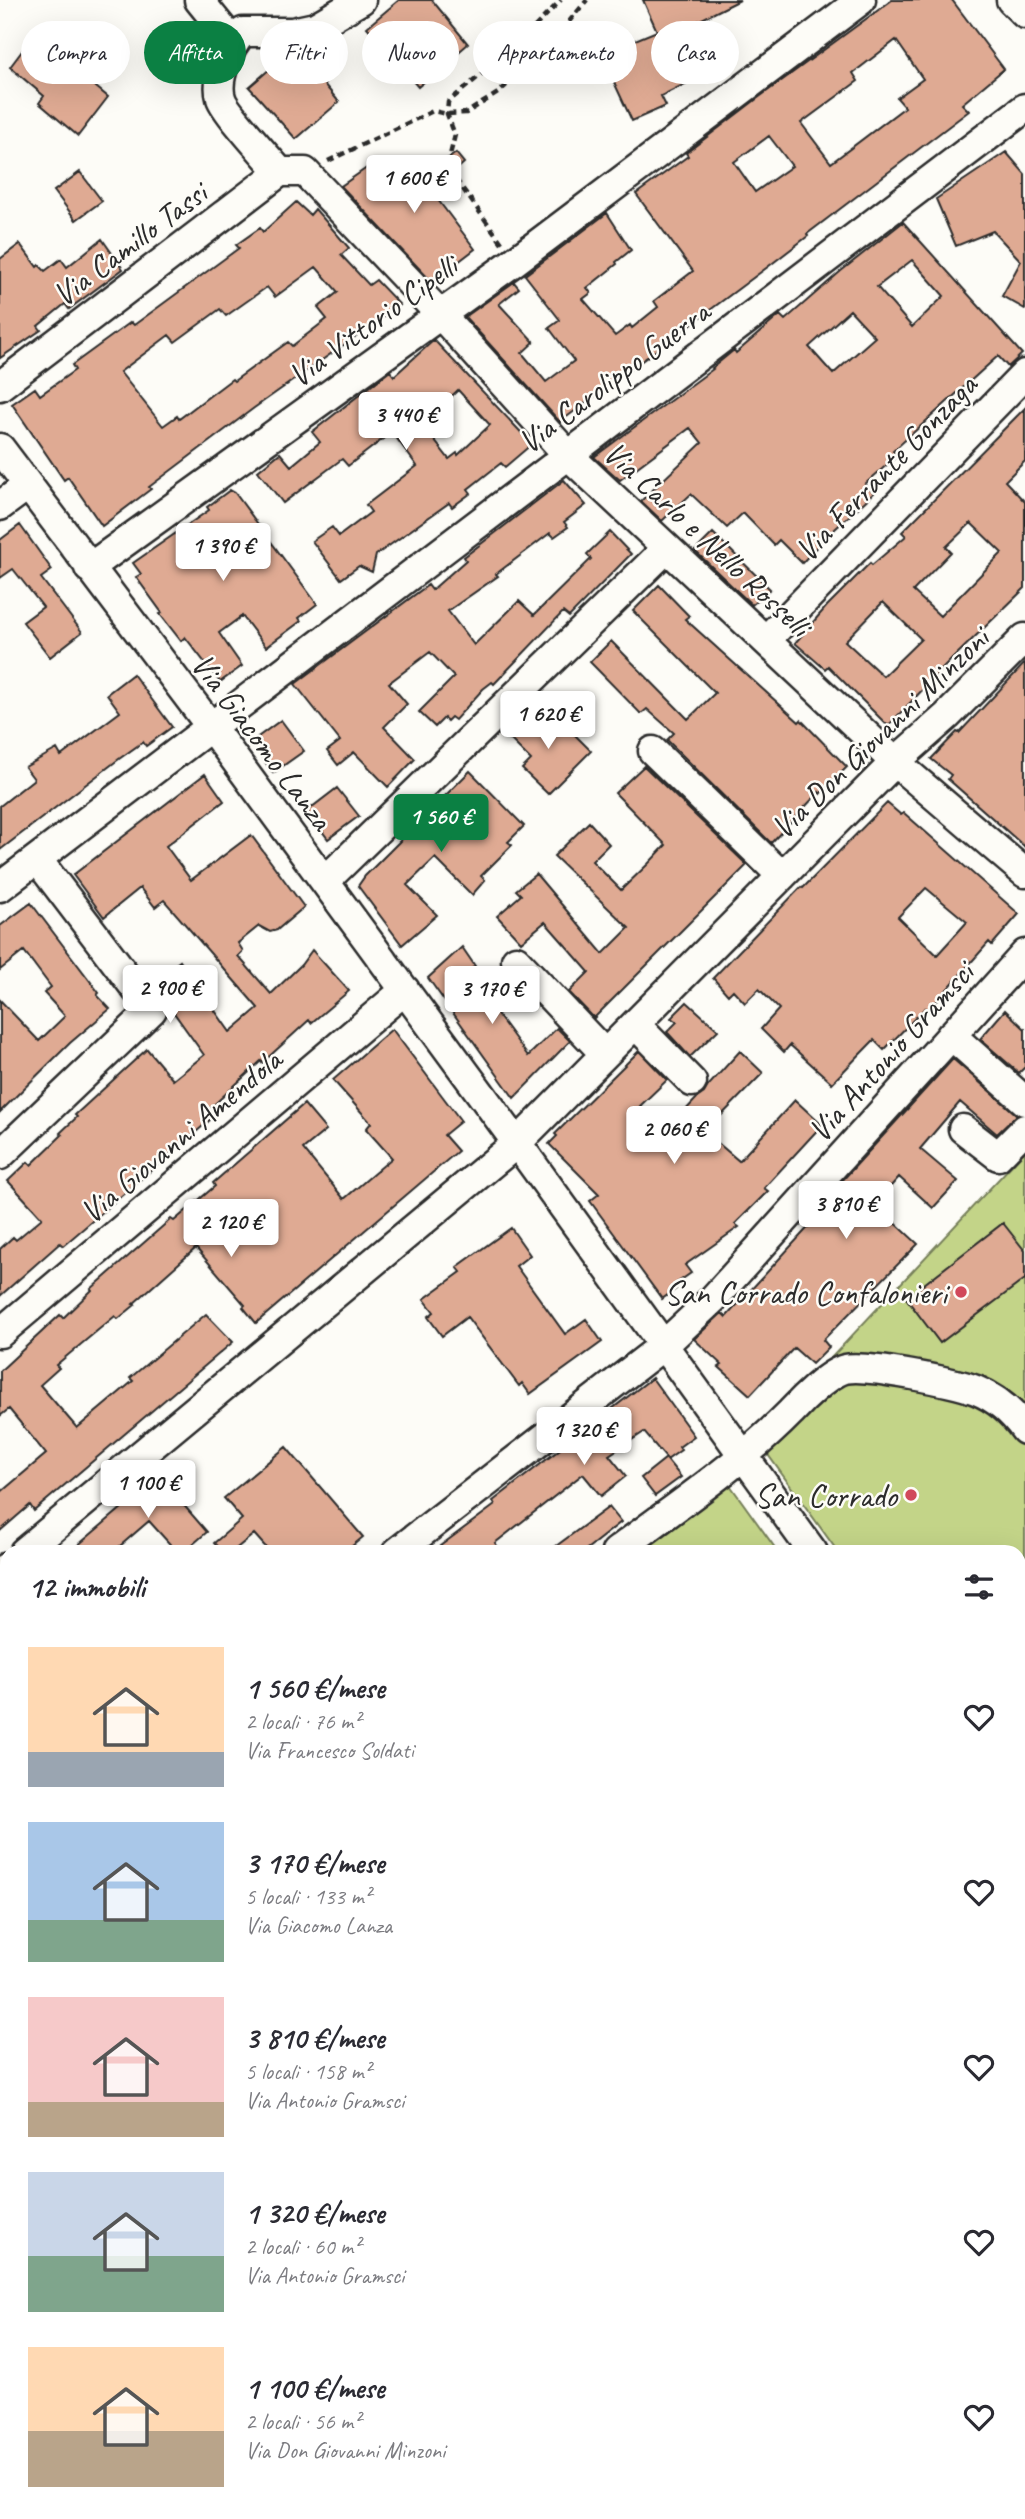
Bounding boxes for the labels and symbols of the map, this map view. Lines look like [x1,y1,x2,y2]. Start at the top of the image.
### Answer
pin: 1 600 € [349,156,479,215]
street label: Via Camillo Tassi [44,170,218,315]
street label: Via Vittorio Cipelli [280,243,469,396]
street label: Via Carolippo Guerra [509,290,720,463]
street label: Via Ferrante Gonzaga [786,364,987,570]
pin: 3 440 € [341,392,471,452]
street label: Via Carlo e Nello Rosselli [595,432,823,648]
pin: 1 390 € [158,524,288,583]
street label: Via Don Giovanni Minzoni [762,615,1000,848]
street label: Via Giacomo Lanza [182,645,343,840]
pin: 1 620 € [483,692,613,751]
pin: 1 560 € [376,794,506,854]
street label: Via Antonio Gramsci [799,950,985,1151]
pin: 2 900 € [105,965,235,1025]
pin: 3 170 € [427,967,557,1026]
street label: Via Giovanni Amendola [71,1038,292,1232]
pin: 2 060 € [609,1106,739,1166]
pin: 3 810 € [781,1182,911,1241]
pin: 2 120 € [166,1200,296,1259]
place label: San Corrado Confalonieri [664,1272,951,1314]
marker: San Corrado Confalonieri [953,1284,969,1300]
pin: 1 320 € [519,1408,649,1467]
pin: 1 100 € [83,1460,213,1520]
place label: San Corrado [755,1475,899,1517]
marker: San Corrado [903,1487,919,1503]

